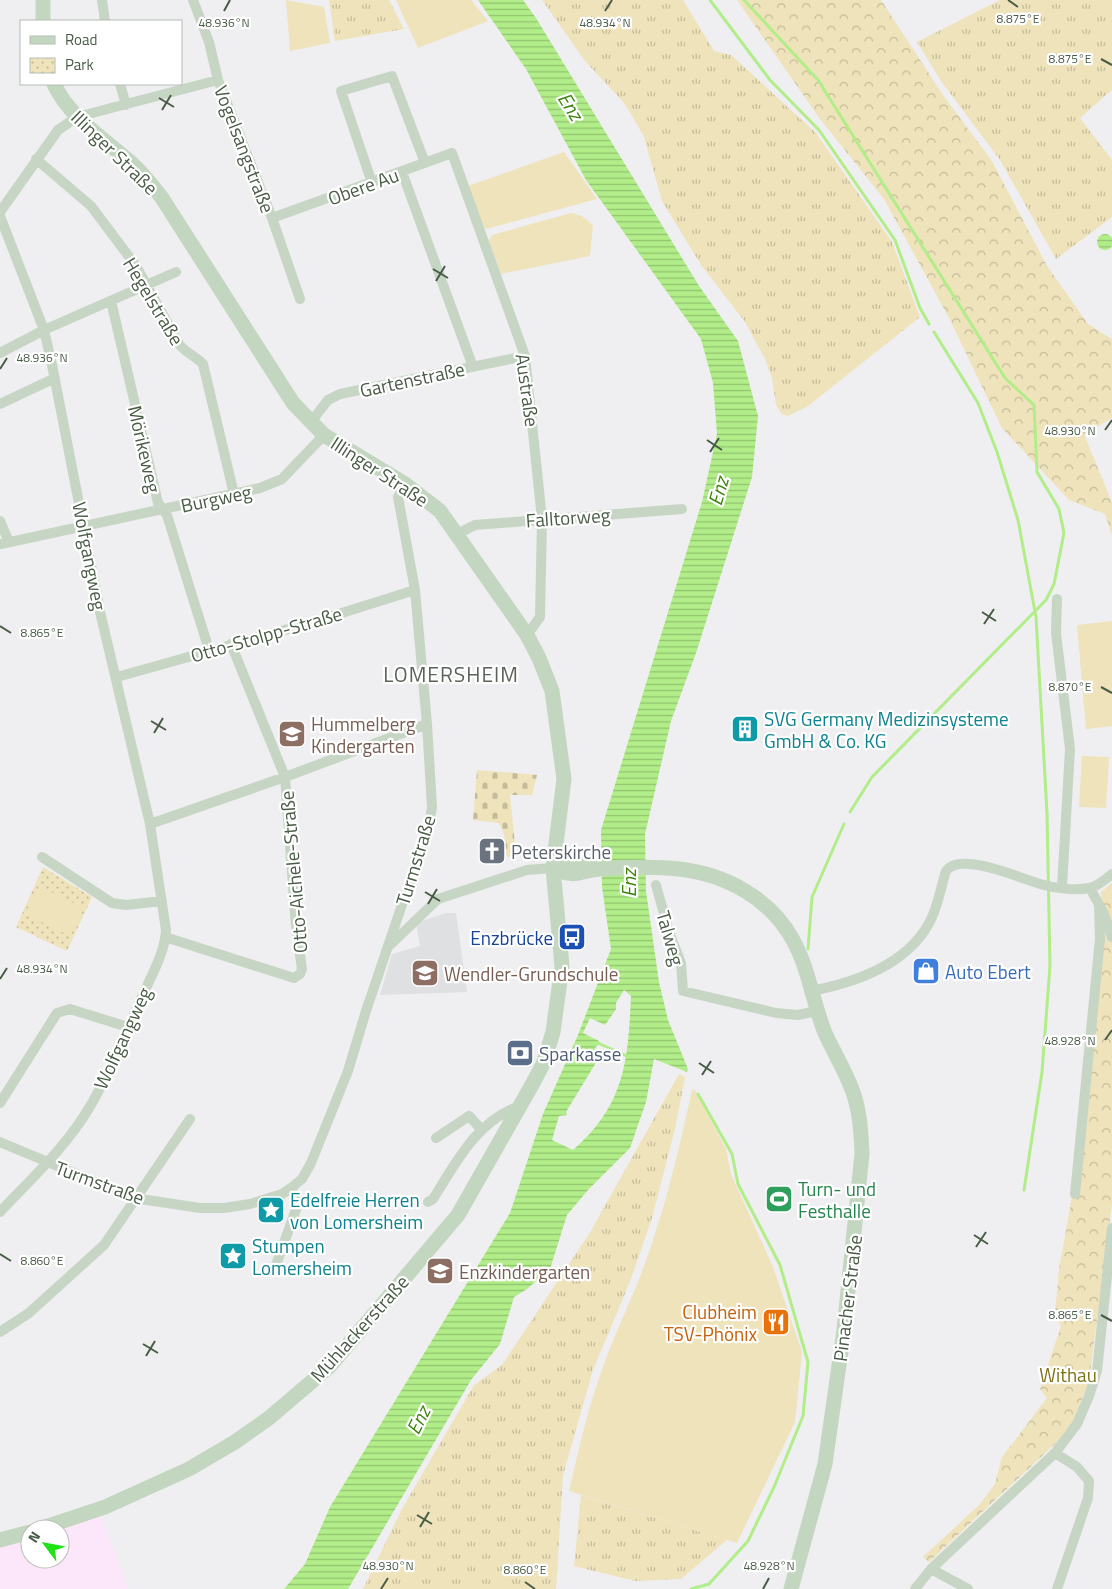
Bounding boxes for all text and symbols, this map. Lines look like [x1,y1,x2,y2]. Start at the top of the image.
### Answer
text: 8.875°E [997,9,1040,28]
text: 48.936°N [198,13,250,32]
text: 48.934°N [579,13,631,32]
legend [20,20,182,85]
text: Road [65,28,97,51]
text: 8.875°E [1049,49,1092,68]
text: Park [65,53,94,76]
street label: Vogelsangstraße [207,81,283,217]
water label: Enz [550,86,593,128]
street label: Illinger Straße [65,103,165,201]
street label: Obere Au [323,160,403,212]
street label: Hegelstraße [116,251,192,351]
text: 48.936°N [16,348,68,367]
street label: Austraße [509,352,547,428]
street label: Gartenstraße [357,354,467,404]
street label: Mörikeweg [121,403,169,496]
text: 48.930°N [1044,421,1096,440]
street label: Illinger Straße [325,429,435,513]
water label: Enz [699,471,737,509]
street label: Burgweg [178,476,254,520]
street label: Wolfgangweg [65,499,115,613]
street label: Falltorweg [525,500,611,534]
street label: Otto-Stolpp-Straße [187,599,345,669]
text: 8.865°E [21,623,64,642]
district label: LOMERSHEIM [383,658,519,690]
text: 8.870°E [1049,677,1092,696]
place label: SVG Germany Medizinsysteme GmbH & Co. KG [764,704,1009,755]
place label: Hummelberg Kindergarten [311,709,416,760]
building icon: SVG Germany Medizinsysteme GmbH & Co. KG [730,714,760,744]
school or university icon: Hummelberg Kindergarten [277,719,307,749]
street label: Otto-Aichele-Straße [271,790,315,954]
street label: Turmstraße [388,811,442,909]
church icon: Peterskirche [477,836,507,866]
place label: Peterskirche [511,837,611,866]
water label: Enz [613,867,644,897]
street label: Talweg [649,907,693,969]
bus stop icon: Enzbrücke [557,922,587,952]
place label: Enzbrücke [470,923,553,952]
shop icon: Auto Ebert [911,956,941,986]
place label: Auto Ebert [945,957,1031,986]
school or university icon: Wendler-Grundschule [410,958,440,988]
text: 48.934°N [16,959,68,978]
place label: Wendler-Grundschule [444,959,618,988]
street label: Wolfgangweg [86,982,158,1094]
text: 48.928°N [1044,1031,1096,1050]
bank icon: Sparkasse [505,1038,535,1068]
place label: Sparkasse [539,1039,621,1068]
street label: Turmstraße [51,1152,149,1212]
place label: Turn- und Festhalle [798,1174,876,1225]
sports icon: Turn- und Festhalle [764,1184,794,1214]
place label: Edelfreie Herren von Lomersheim [290,1185,423,1236]
place icon: Edelfreie Herren von Lomersheim [256,1195,286,1225]
place label: Stumpen Lomersheim [252,1231,352,1282]
street label: Pinacher Straße [825,1233,869,1363]
place icon: Stumpen Lomersheim [218,1241,248,1271]
text: 8.860°E [21,1251,64,1270]
school or university icon: Enzkindergarten [425,1256,455,1286]
place label: Enzkindergarten [459,1257,590,1286]
street label: Mühlackerstraße [303,1268,415,1388]
place label: Clubheim TSV-Phönix [664,1297,757,1348]
text: 8.865°E [1049,1305,1092,1324]
restaurant icon: Clubheim TSV-Phönix [761,1307,791,1337]
park label: Withau [1039,1360,1097,1389]
water label: Enz [398,1399,439,1440]
north arrow [20,1519,70,1569]
text: N [22,1527,45,1547]
text: 48.930°N [362,1556,414,1575]
text: 48.928°N [743,1556,795,1575]
text: 8.860°E [504,1560,547,1579]

